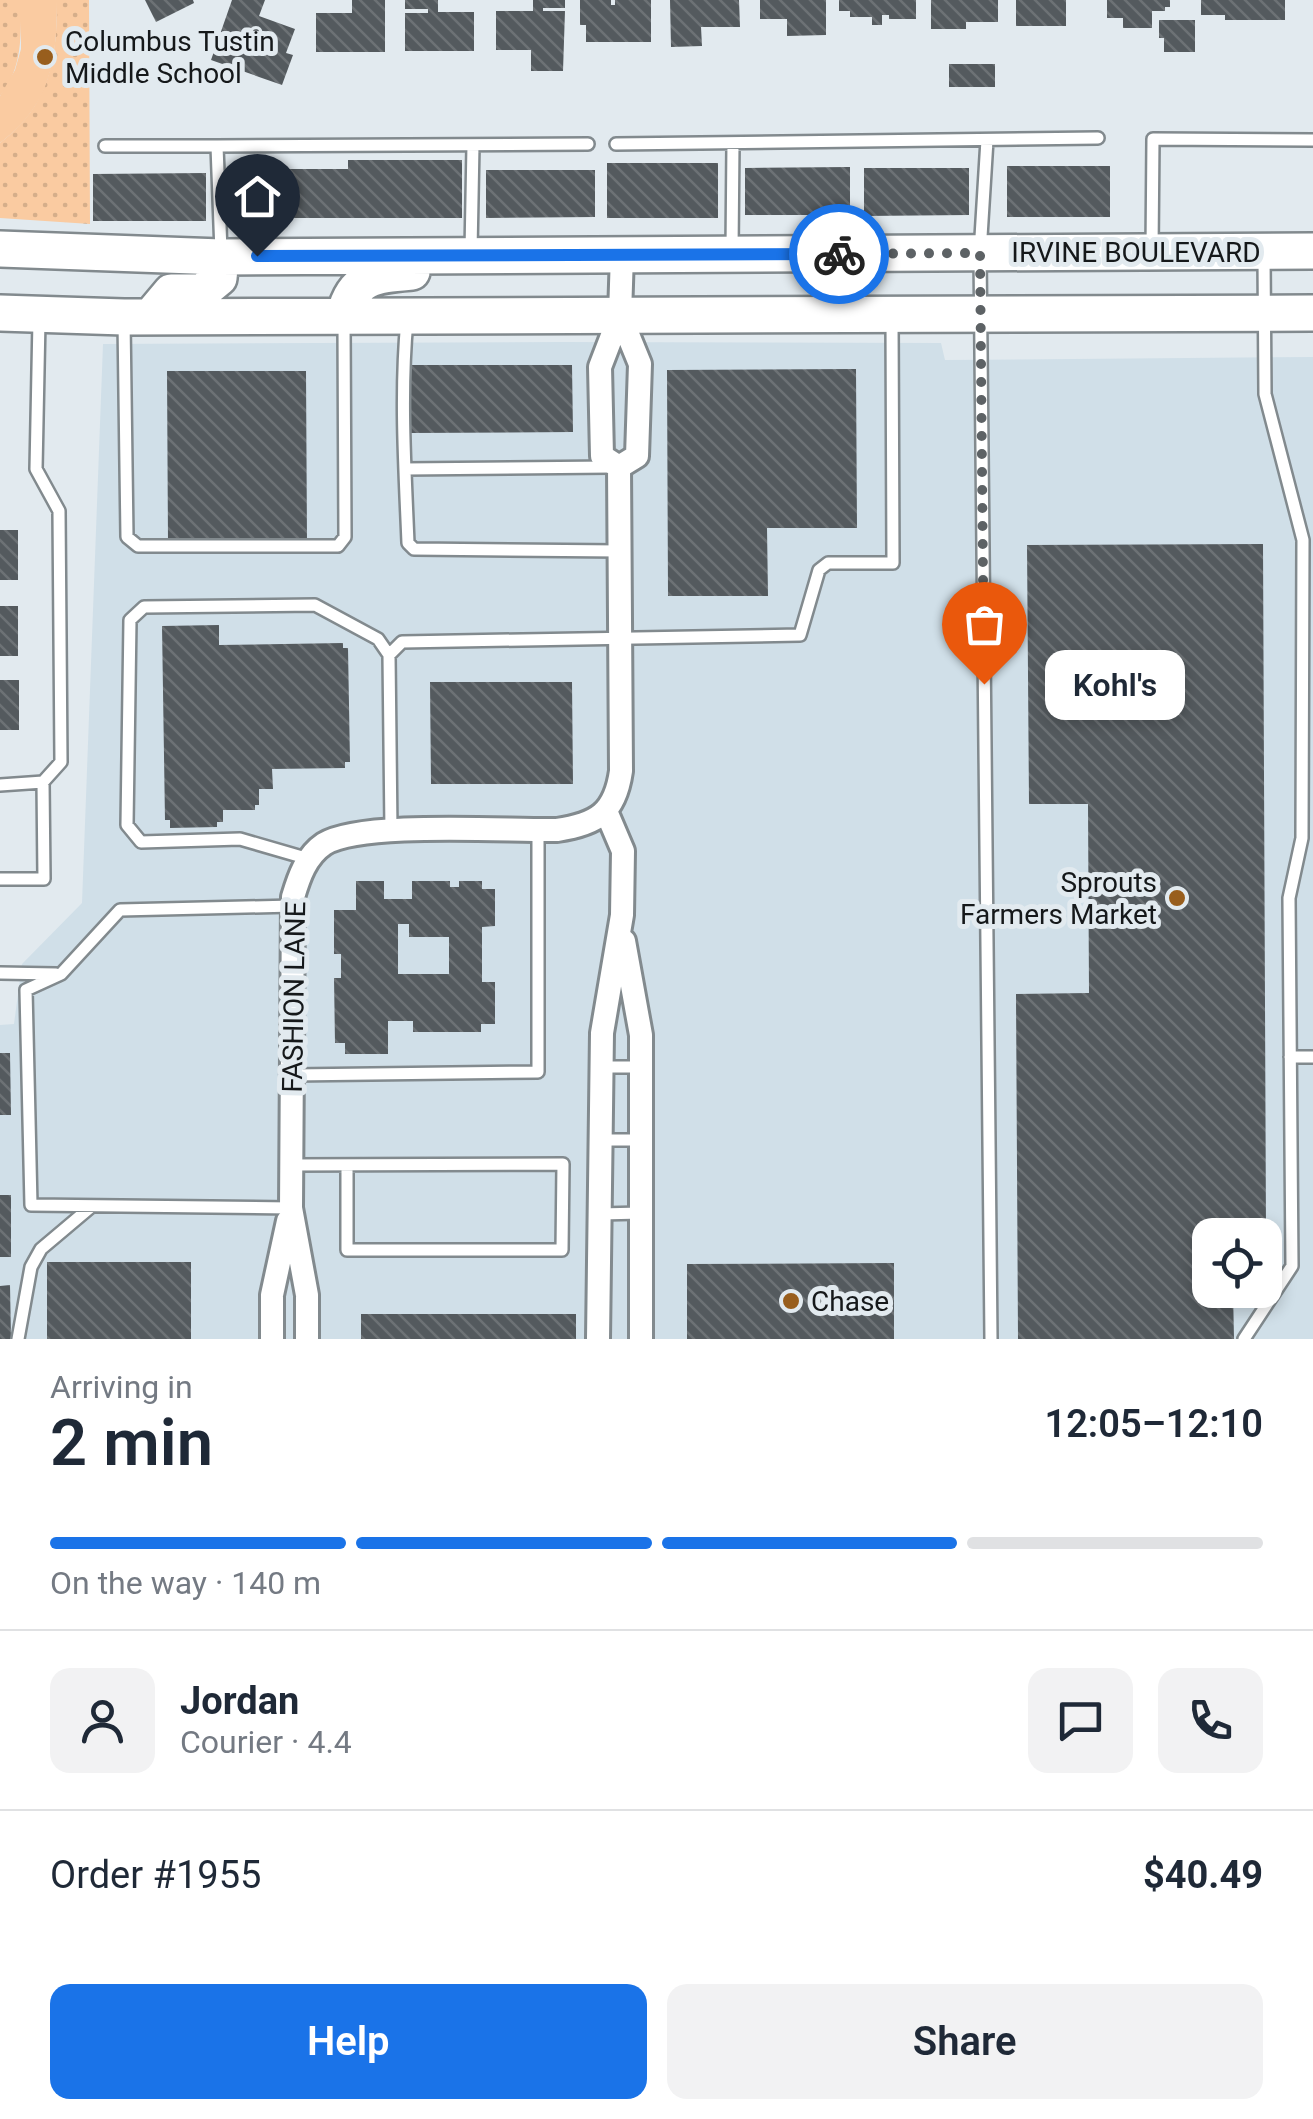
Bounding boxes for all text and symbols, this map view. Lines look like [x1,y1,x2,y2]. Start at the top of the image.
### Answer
place label: Columbus Tustin Middle School [65,25,275,90]
marker: Columbus Tustin Middle School [34,46,56,68]
pin [215,154,300,257]
icon: home [230,169,285,224]
courier [789,204,889,304]
icon: bike [812,227,867,282]
street label: IRVINE BOULEVARD [1011,236,1261,269]
pin [942,582,1027,685]
icon: bag [957,597,1012,652]
callout: Kohl's [1044,649,1184,719]
text: Kohl's [1073,666,1157,704]
place label: Sprouts Farmers Market [960,866,1157,931]
marker: Sprouts Farmers Market [1166,887,1188,909]
street label: FASHION LANE [276,901,312,1093]
map controls [1192,1218,1282,1308]
button: locate [1192,1218,1282,1308]
place label: Chase [811,1285,889,1318]
marker: Chase [780,1290,802,1312]
text: Arriving in [50,1368,193,1406]
text: 12:05–12:10 [1044,1402,1263,1446]
text: 2 min [50,1405,213,1481]
text: On the way · 140 m [50,1564,321,1602]
button: person [50,1668,155,1773]
button: chat [1028,1668,1133,1773]
button: phone [1158,1668,1263,1773]
text: Jordan [180,1679,299,1723]
text: Courier · 4.4 [180,1723,352,1761]
text: Order #1955 [50,1853,261,1897]
text: $40.49 [1143,1853,1263,1897]
button: Help [50,1984,647,2099]
button: Share [667,1984,1263,2099]

